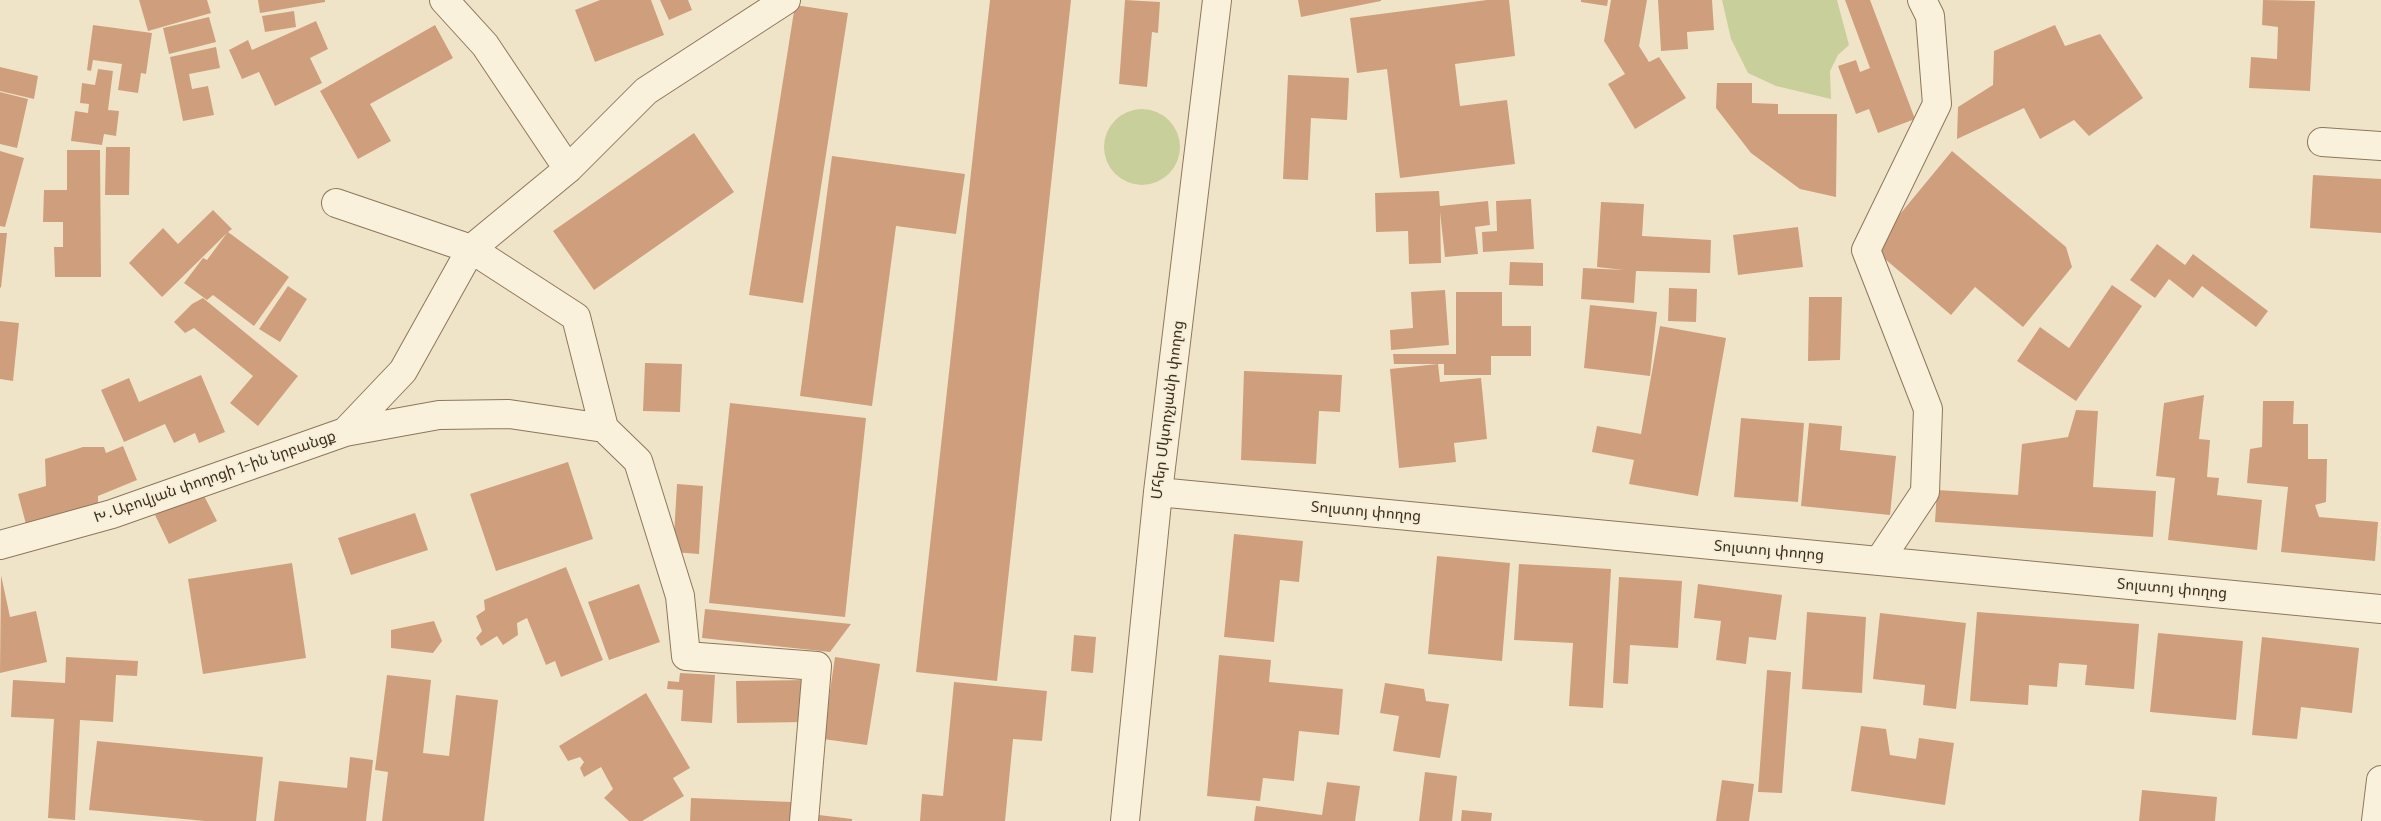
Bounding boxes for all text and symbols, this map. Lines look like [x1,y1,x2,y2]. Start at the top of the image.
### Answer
street label: Մհեր Մկտրչյանի փողոց [1148,320,1188,500]
street label: Խ․Աբովյան փողոցի 1-ին նրբանցք [92,427,338,527]
street label: Տոլստոյ փողոց [1310,498,1422,526]
street label: Տոլստոյ փողոց [1713,537,1825,565]
street label: Տոլստոյ փողոց [2116,575,2228,603]

